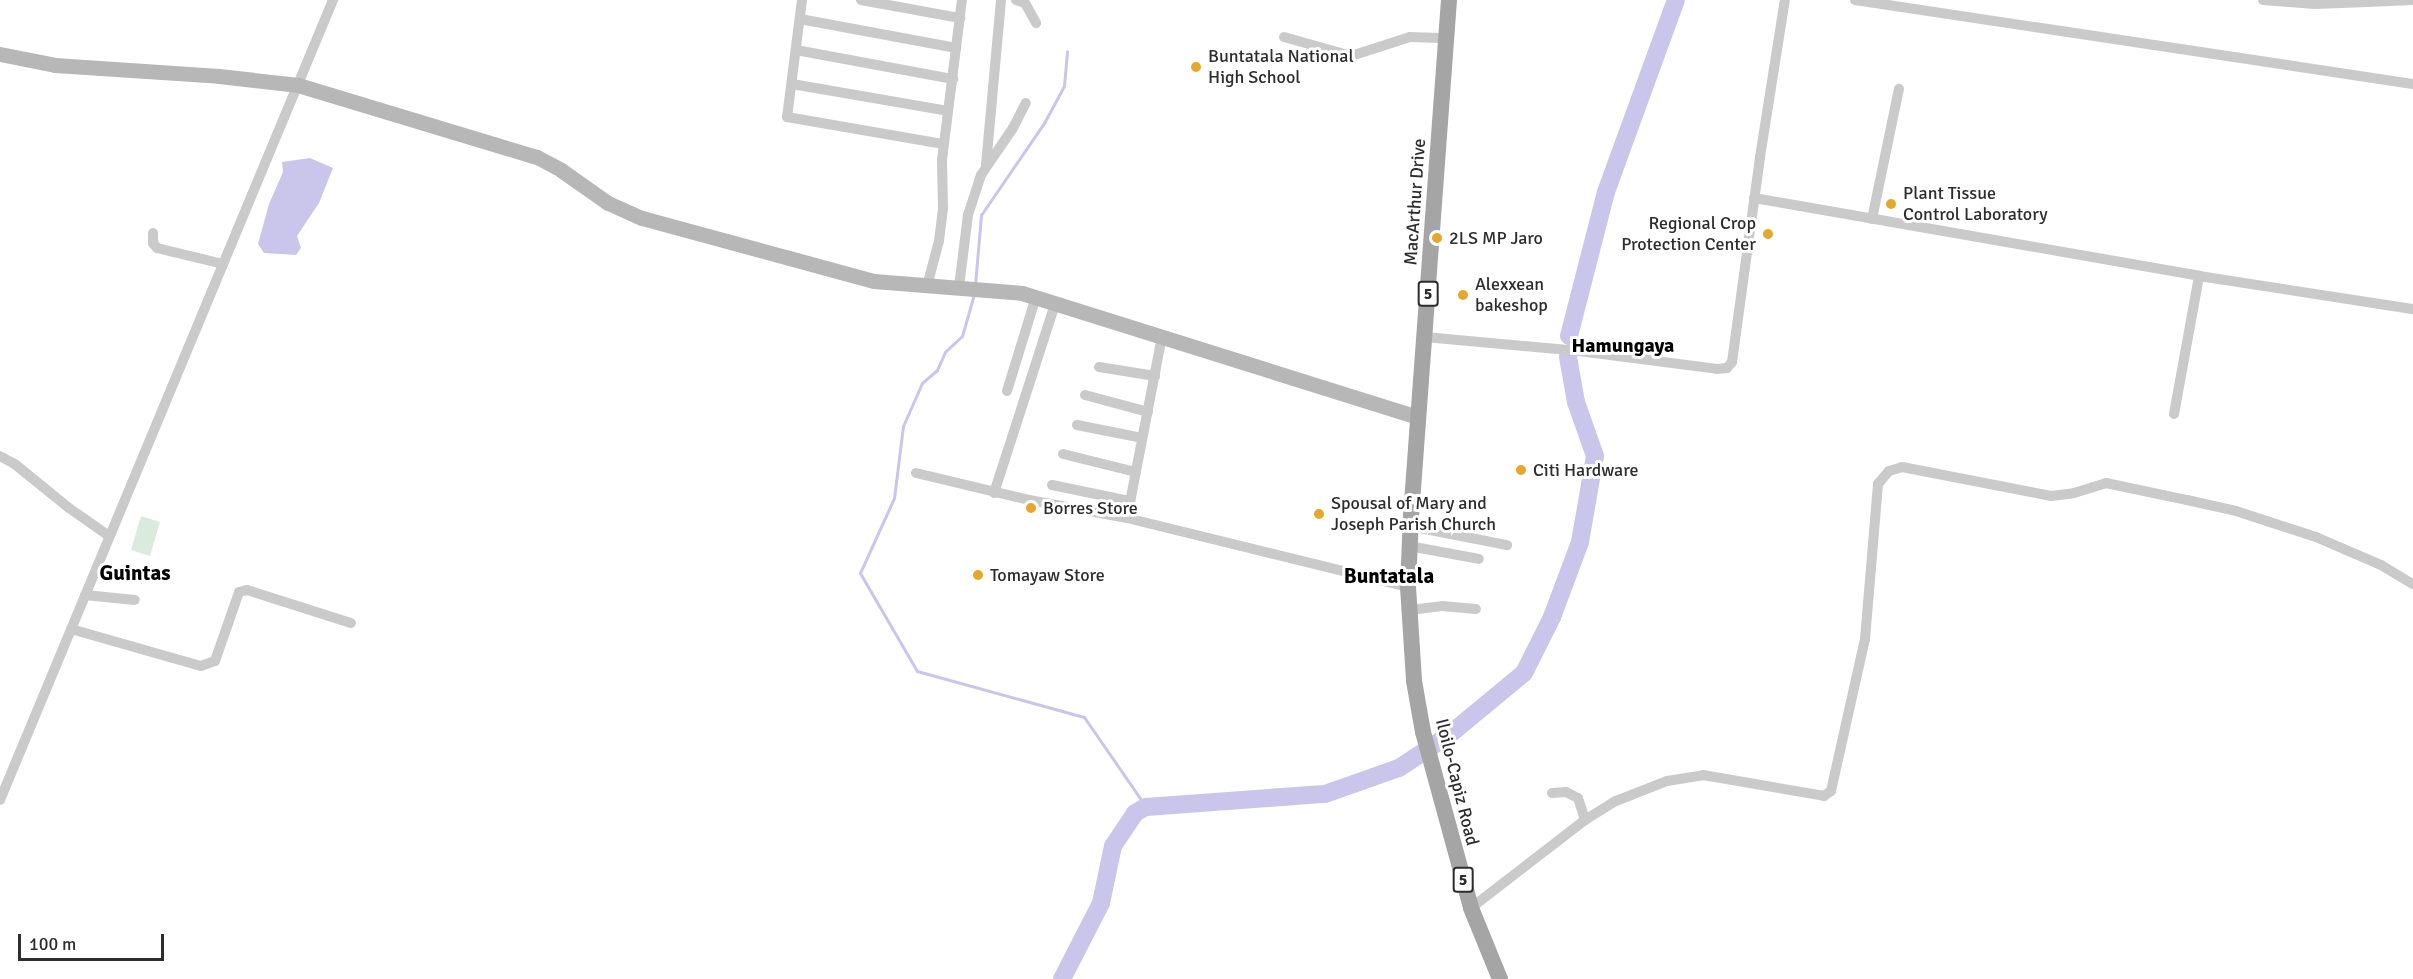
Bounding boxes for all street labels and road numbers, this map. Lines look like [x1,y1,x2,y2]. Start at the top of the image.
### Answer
street label: MacArthur Drive [1400,138,1430,266]
road number: 5 [1418,281,1438,307]
street label: Iloilo-Capiz Road [1431,716,1483,848]
road number: 5 [1452,867,1474,893]

